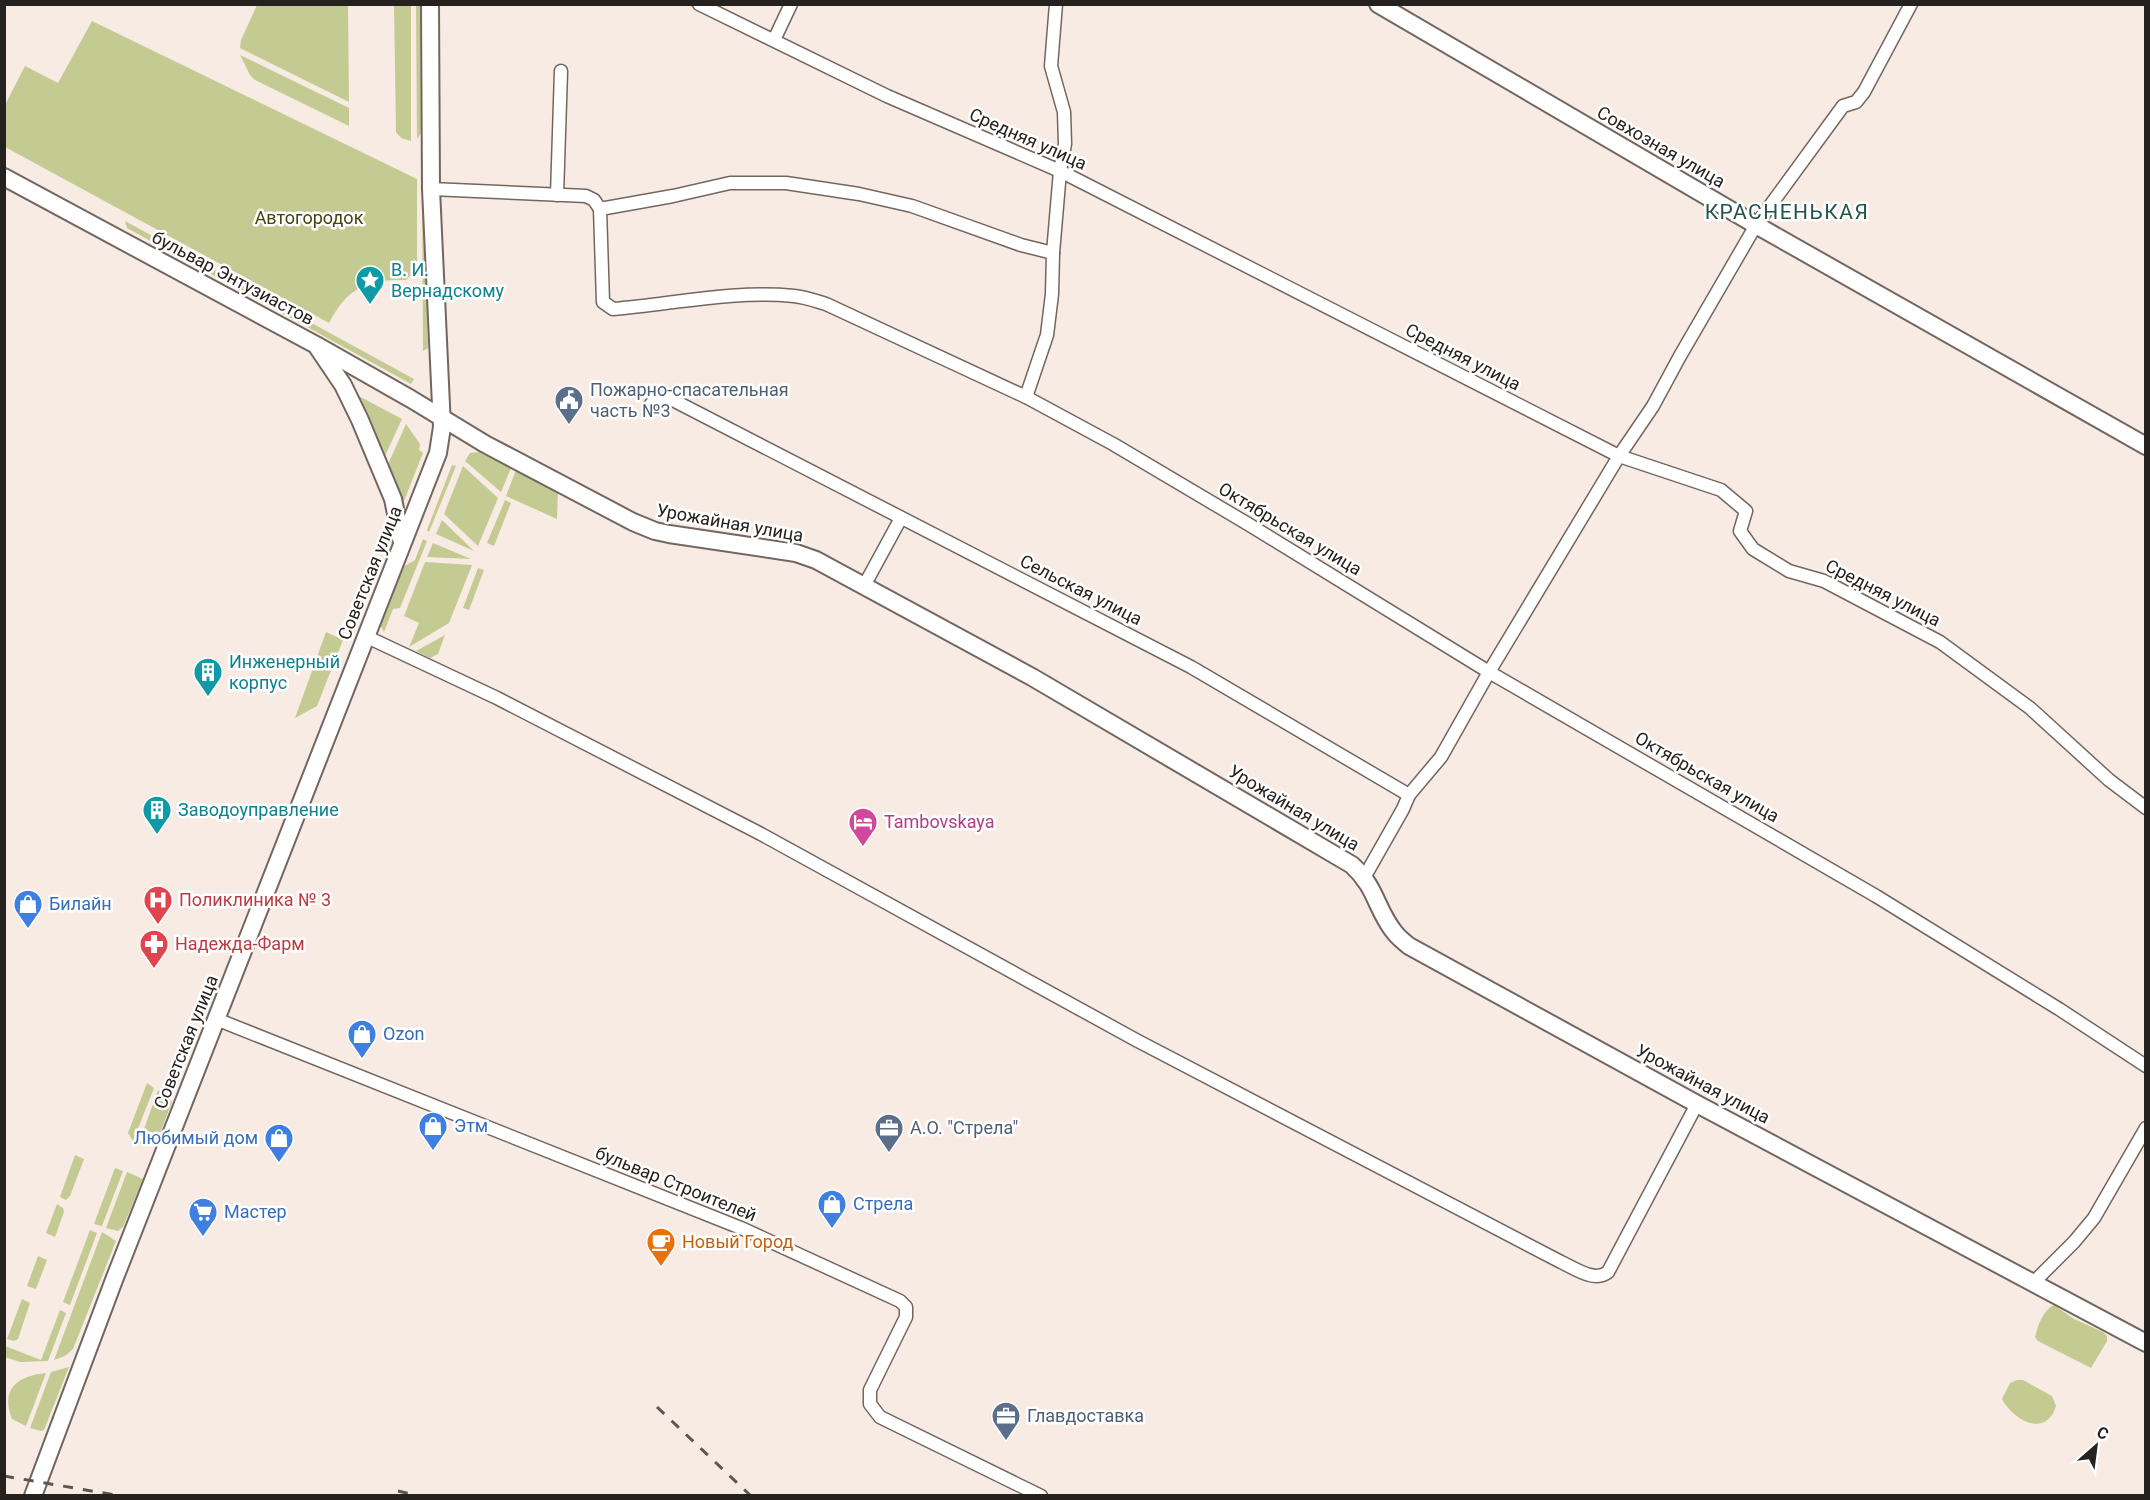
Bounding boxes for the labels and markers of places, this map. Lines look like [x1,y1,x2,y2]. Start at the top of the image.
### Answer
place label: В. И. Вернадскому [391,259,504,301]
place icon: В. И. Вернадскому [354,264,386,306]
place label: Пожарно-спасательная часть №3 [590,379,789,421]
public building icon: Пожарно-спасательная часть №3 [553,384,585,426]
place label: Инженерный корпус [229,651,340,693]
building icon: Инженерный корпус [192,656,224,698]
building icon: Заводоуправление [141,794,173,836]
place label: Заводоуправление [178,799,339,820]
hotel icon: Tambovskaya [847,806,879,848]
place label: Tambovskaya [884,811,995,832]
hospital icon: Поликлиника № 3 [142,884,174,926]
shop icon: Билайн [12,888,44,930]
place label: Поликлиника № 3 [179,889,331,910]
place label: Билайн [49,893,112,914]
pharmacy icon: Надежда-Фарм [138,928,170,970]
place label: Надежда-Фарм [175,933,305,954]
shop icon: Ozon [346,1018,378,1060]
place label: Ozon [383,1023,424,1044]
shop icon: Этм [417,1110,449,1152]
office icon: А.О. "Стрела" [873,1112,905,1154]
place label: Этм [454,1115,488,1136]
place label: А.О. "Стрела" [910,1117,1018,1138]
shop icon: Любимый дом [263,1122,295,1164]
place label: Любимый дом [134,1127,258,1148]
shop icon: Стрела [816,1188,848,1230]
place label: Стрела [853,1193,913,1214]
supermarket icon: Мастер [187,1196,219,1238]
place label: Мастер [224,1201,287,1222]
cafe icon: Новый Город [645,1226,677,1268]
place label: Новый Город [682,1231,794,1252]
office icon: Главдоставка [990,1400,1022,1442]
place label: Главдоставка [1027,1405,1144,1426]

